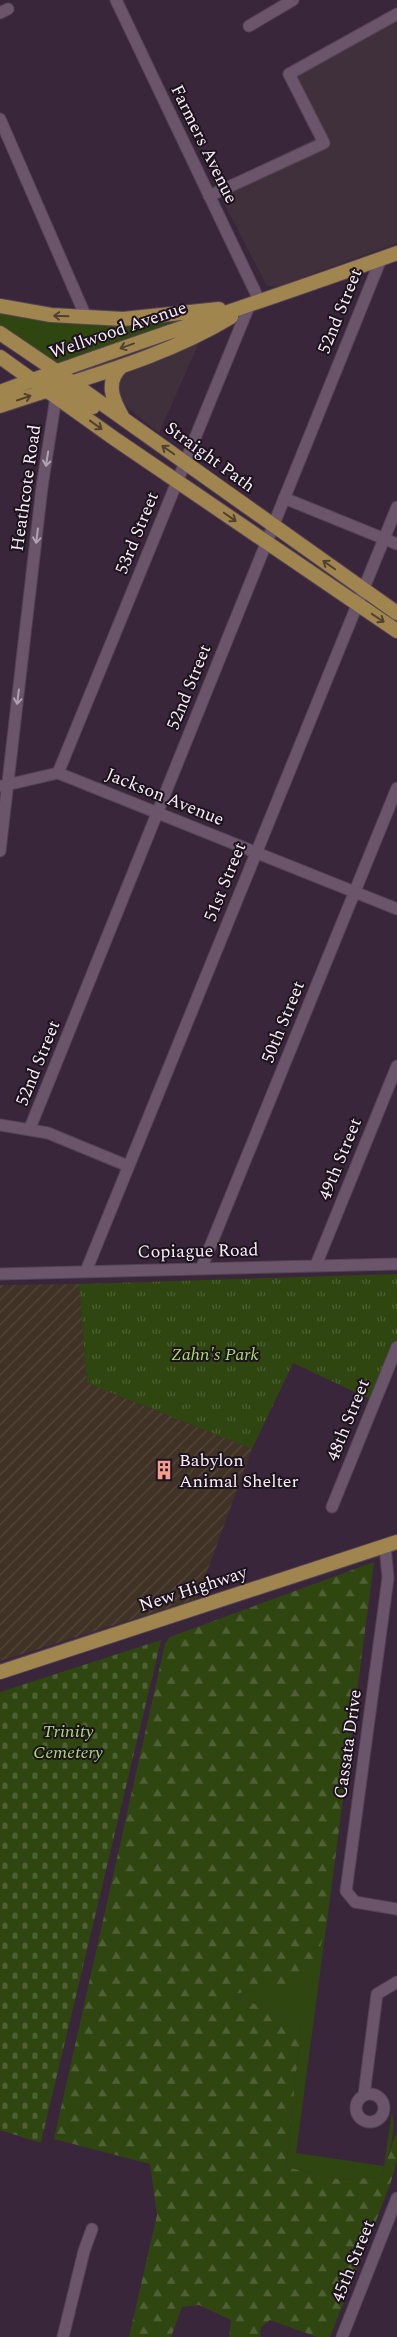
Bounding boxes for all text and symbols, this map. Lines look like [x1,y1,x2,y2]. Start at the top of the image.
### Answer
street label: Farmers Avenue [163,80,245,208]
street label: 52nd Street [311,264,369,358]
street label: Wellwood Avenue [46,294,190,366]
one-way arrow [53,311,69,320]
one-way arrow [119,342,135,351]
one-way arrow [16,393,31,402]
street label: Straight Path [159,415,261,499]
one-way arrow [88,420,102,430]
street label: Heathcote Road [4,423,48,553]
one-way arrow [161,445,175,455]
one-way arrow [41,451,51,467]
street label: 53rd Street [108,488,166,578]
one-way arrow [223,512,237,522]
one-way arrow [32,527,42,543]
one-way arrow [322,560,336,570]
one-way arrow [371,613,385,623]
street label: 52nd Street [160,640,218,734]
one-way arrow [13,689,23,705]
street label: Jackson Avenue [102,761,228,833]
street label: 51st Street [197,838,253,926]
street label: 50th Street [254,977,312,1067]
street label: 52nd Street [9,1016,67,1110]
street label: 49th Street [311,1114,369,1204]
street label: Copiague Road [137,1236,259,1266]
park label: Zahn's Park [171,1341,260,1368]
street label: 48th Street [319,1375,377,1465]
place label: Babylon Animal Shelter [179,1447,299,1495]
building icon: Babylon Animal Shelter [153,1459,175,1481]
street label: New Highway [135,1558,252,1619]
street label: Cassata Drive [327,1688,369,1800]
park label: Trinity Cemetery [33,1718,103,1766]
street label: 45th Street [324,2216,382,2306]

